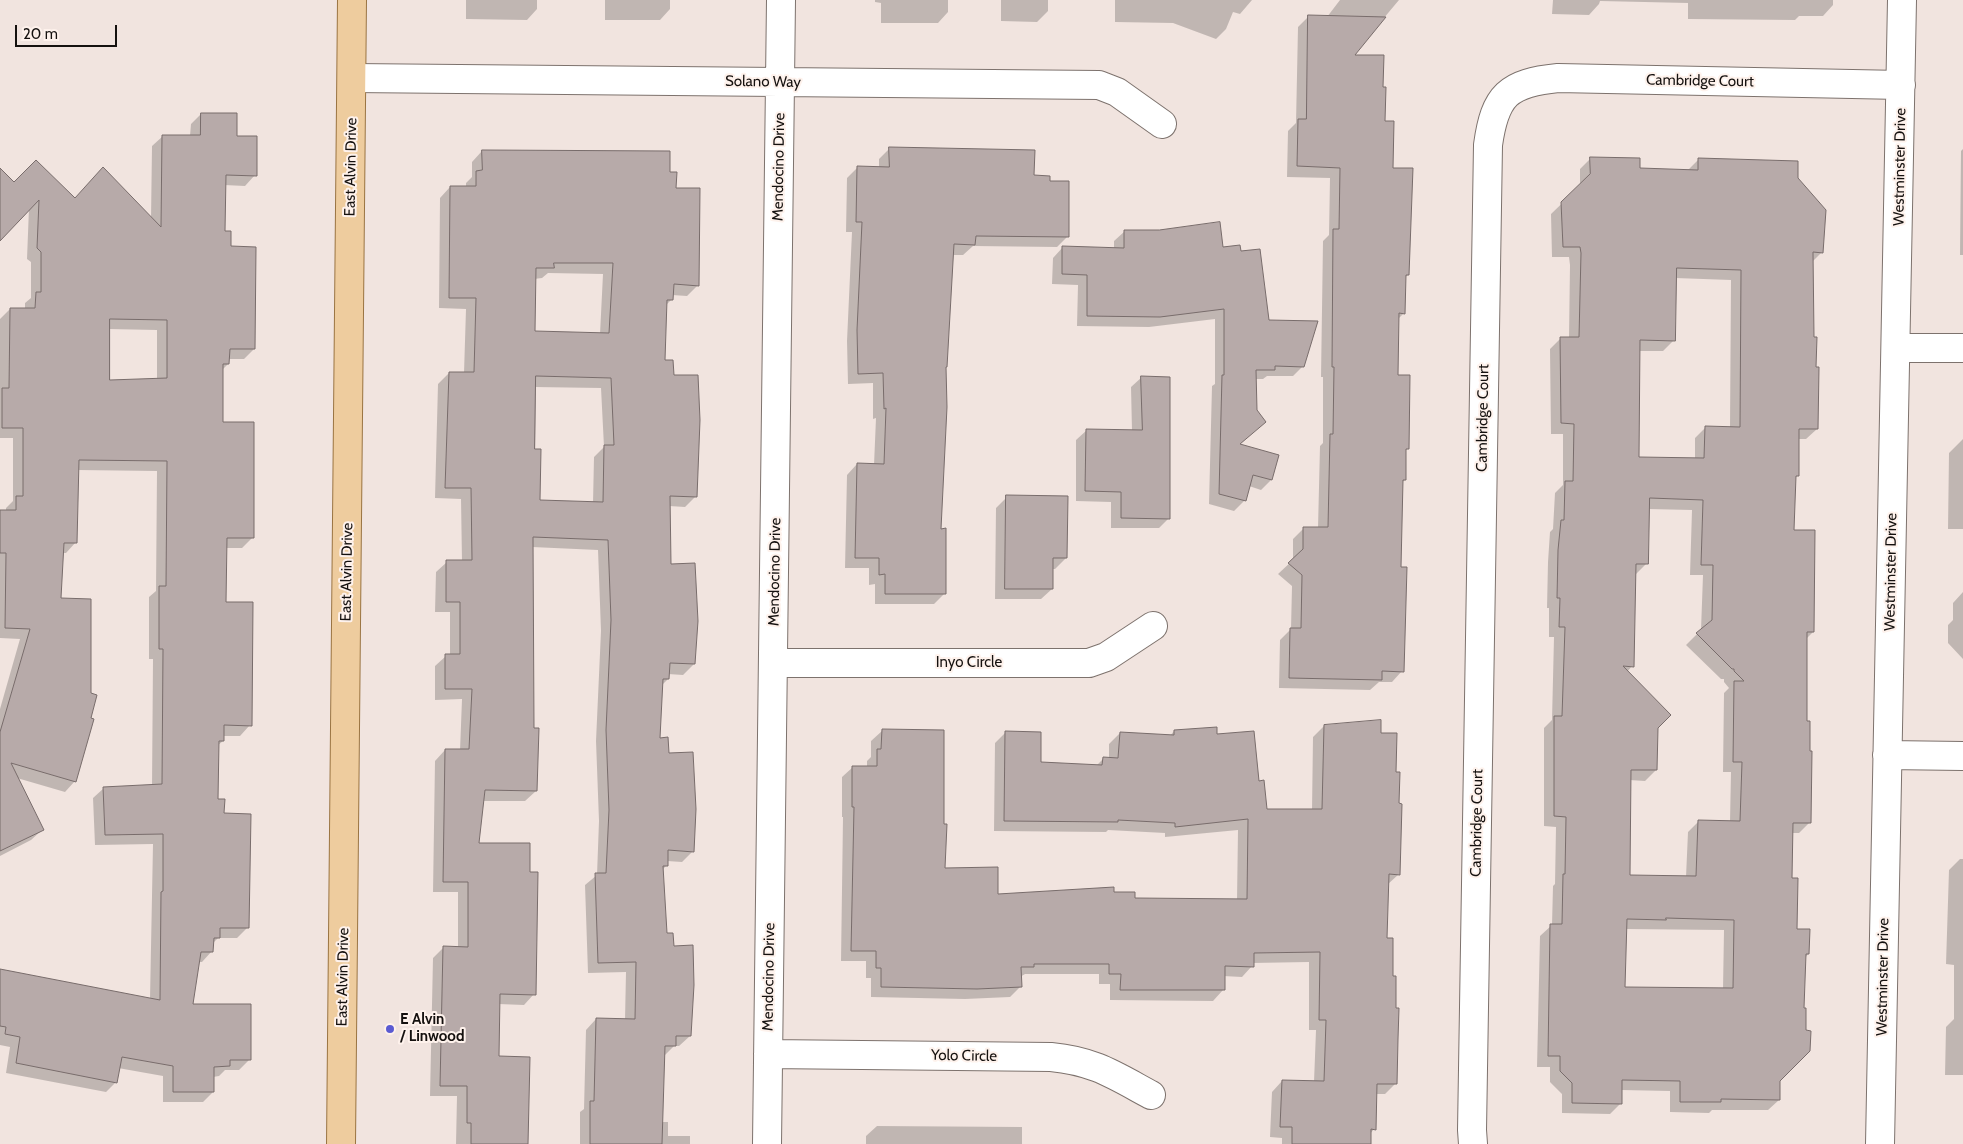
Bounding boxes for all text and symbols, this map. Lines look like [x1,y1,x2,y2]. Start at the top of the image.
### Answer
scale bar [18,15,120,47]
text: 20 m [23,25,58,43]
street label: Cambridge Court [1646,71,1754,91]
street label: Solano Way [725,72,801,92]
street label: Westminster Drive [1890,108,1910,226]
street label: Mendocino Drive [769,113,789,221]
street label: East Alvin Drive [341,118,361,216]
street label: Cambridge Court [1473,364,1493,472]
street label: Westminster Drive [1881,513,1901,631]
street label: Mendocino Drive [765,518,785,626]
street label: East Alvin Drive [337,523,357,621]
street label: Inyo Circle [936,654,1002,672]
street label: Cambridge Court [1467,769,1487,877]
street label: Westminster Drive [1873,918,1893,1036]
street label: Mendocino Drive [759,923,779,1031]
street label: East Alvin Drive [333,928,353,1026]
place label: E Alvin / Linwood [400,1011,464,1046]
marker: E Alvin / Linwood [384,1023,396,1035]
street label: Yolo Circle [931,1046,997,1066]

